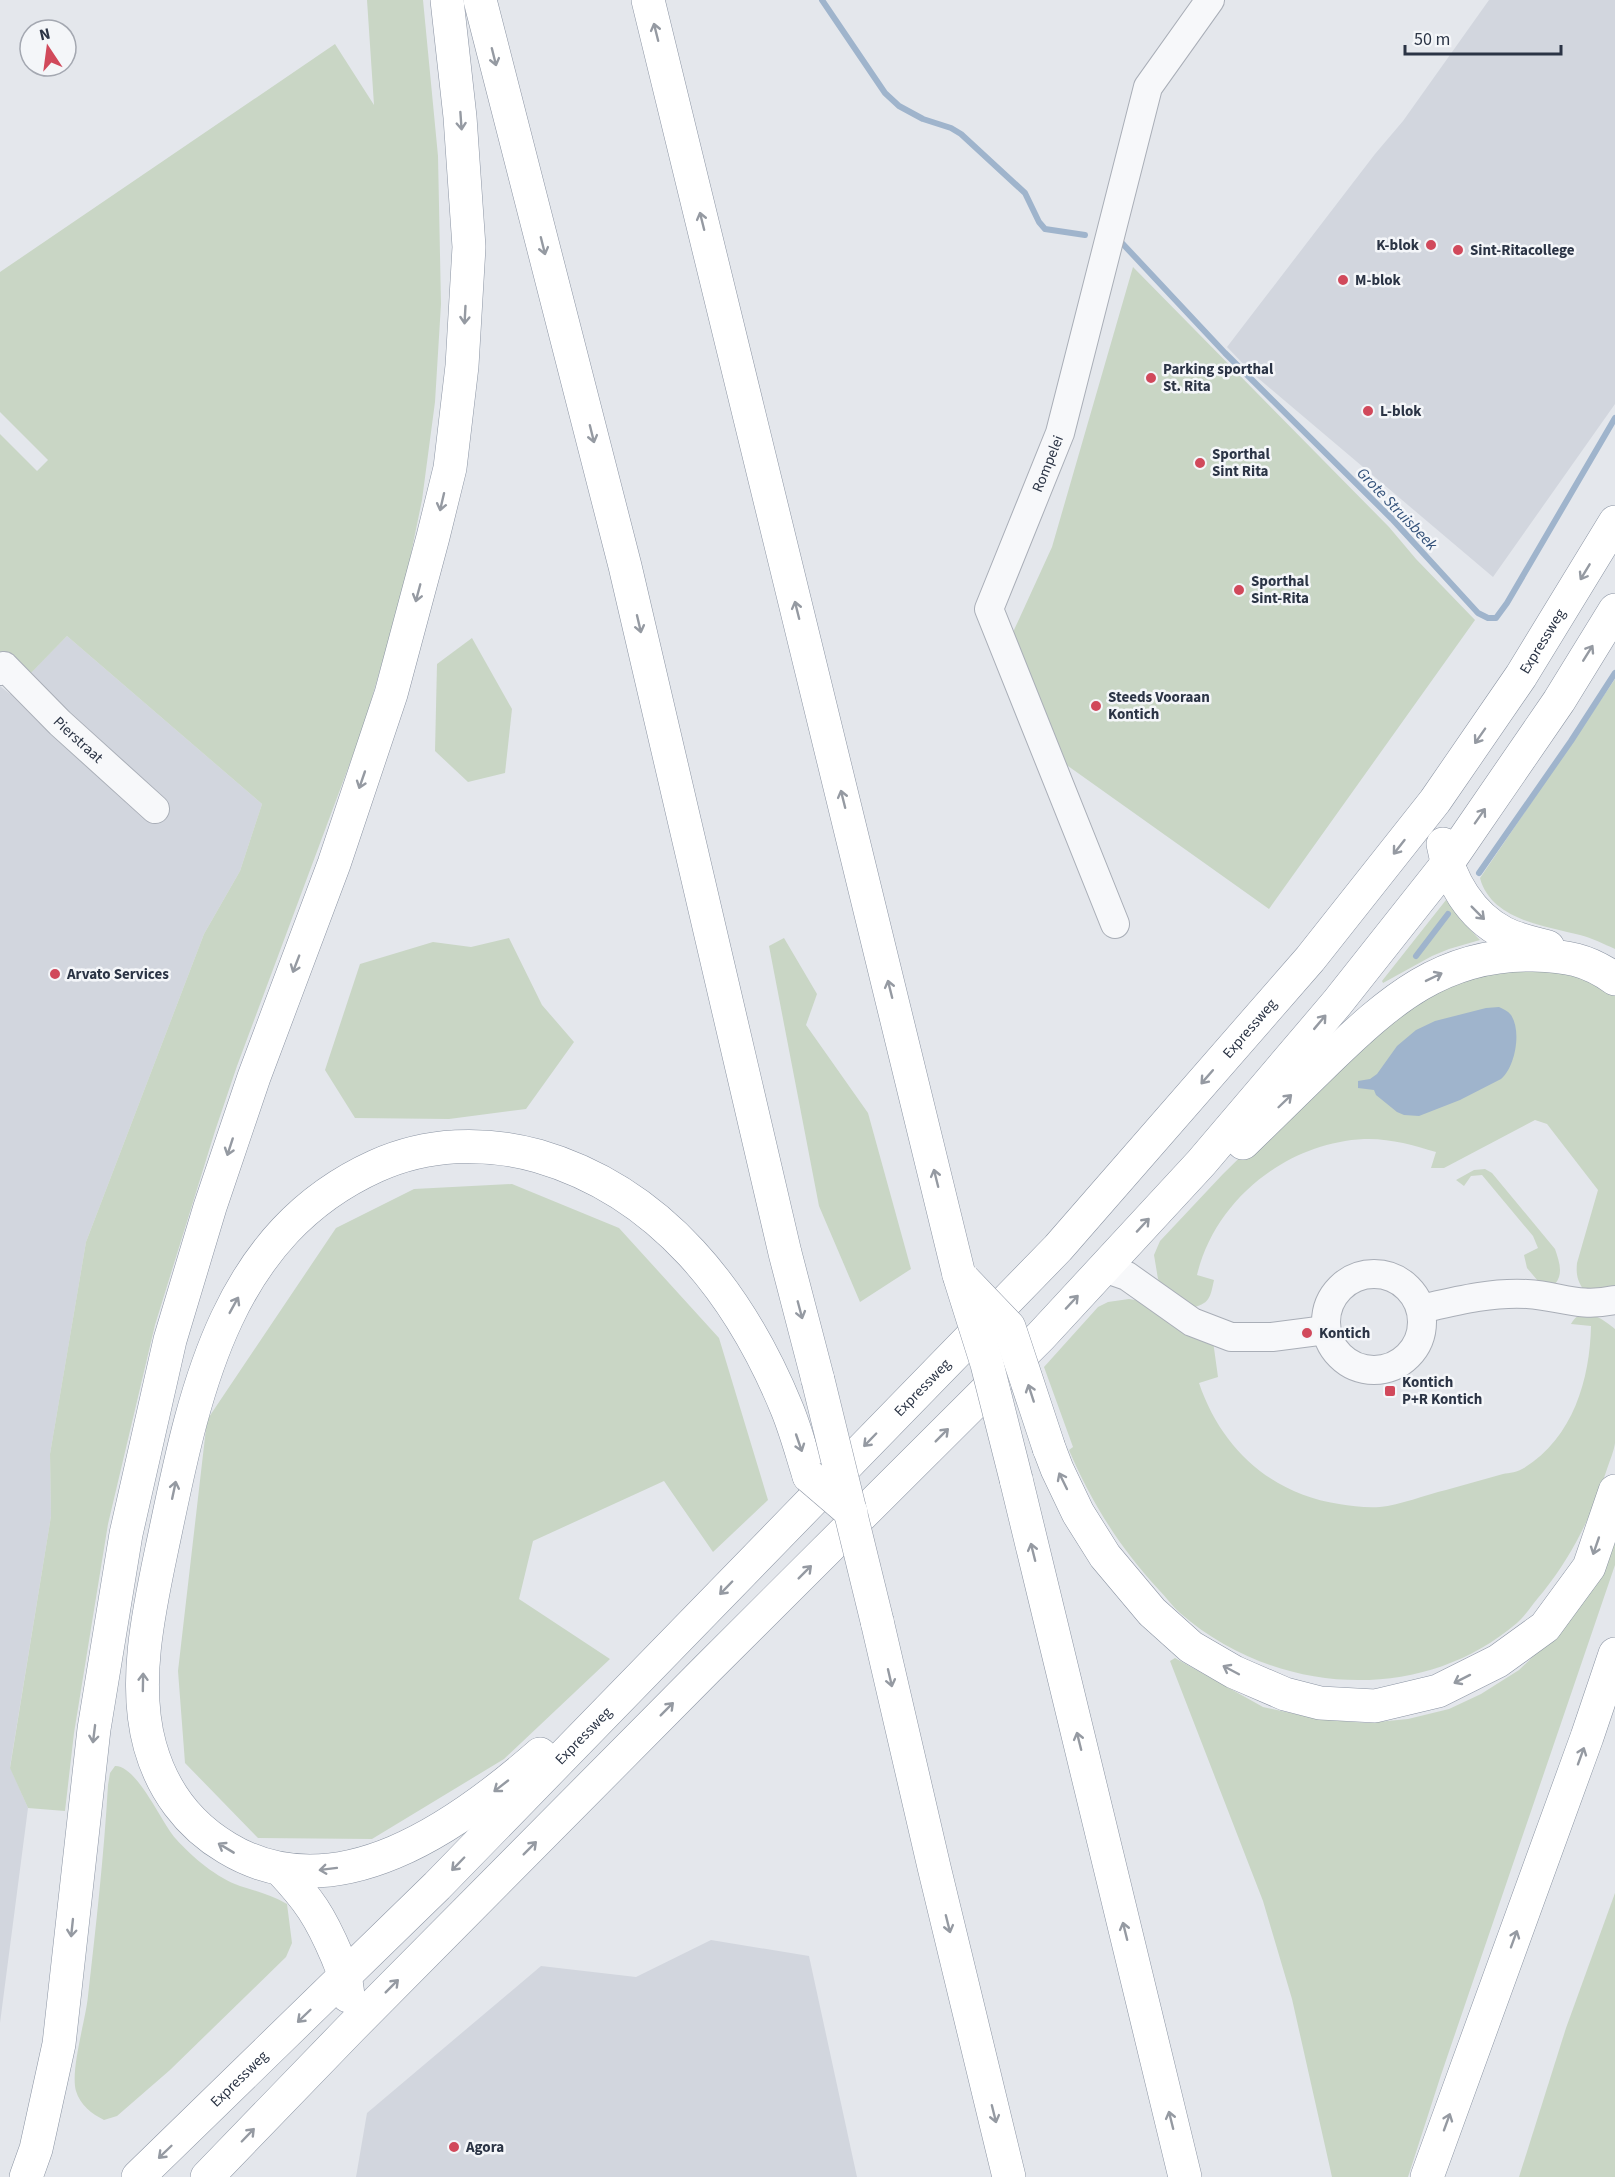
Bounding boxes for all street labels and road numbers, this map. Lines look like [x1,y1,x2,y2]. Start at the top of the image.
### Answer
street label: Rompelei [1027,432,1069,495]
street label: Expressweg [1514,604,1571,678]
street label: Pierstraat [49,712,108,768]
street label: Expressweg [1218,994,1282,1063]
street label: Expressweg [889,1354,956,1421]
street label: Expressweg [550,1702,617,1769]
street label: Expressweg [205,2045,273,2112]

